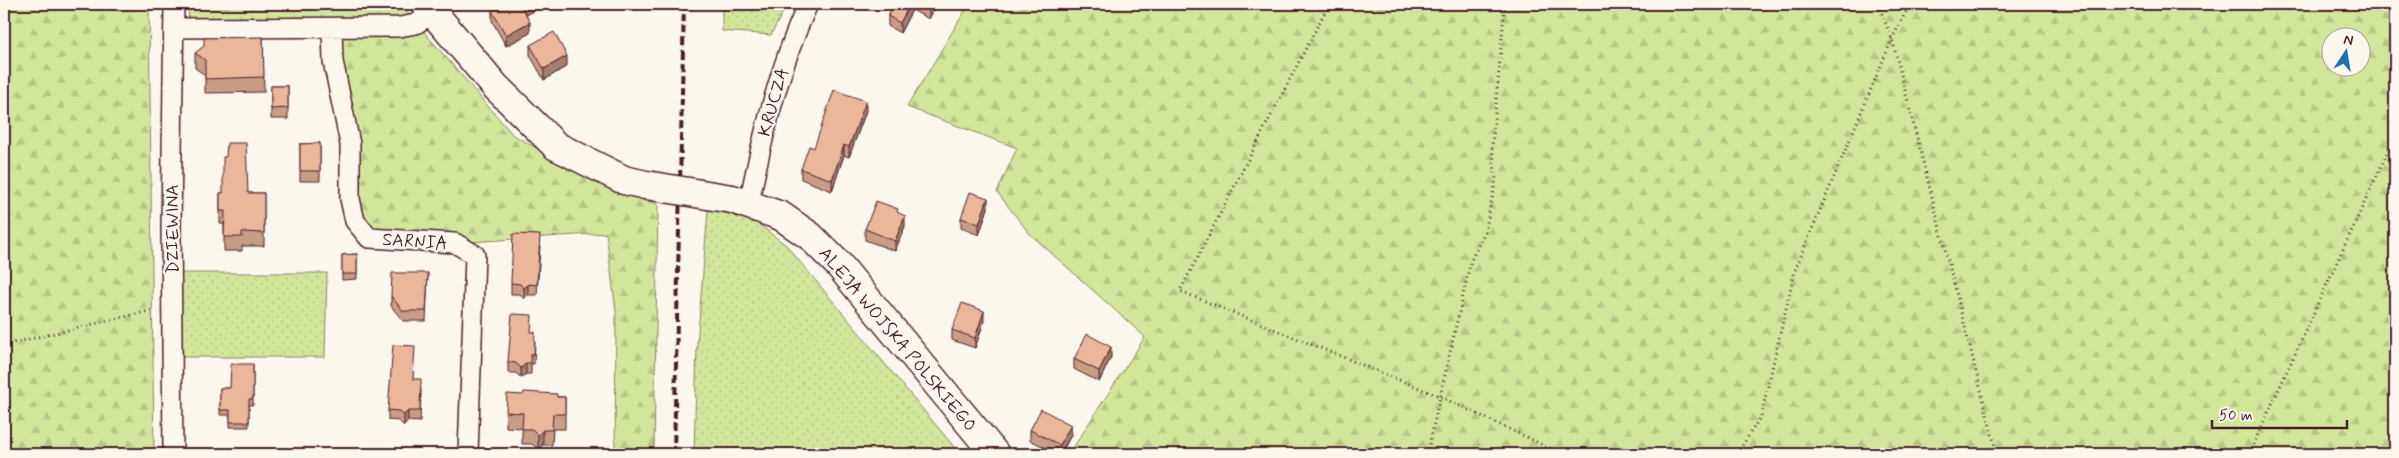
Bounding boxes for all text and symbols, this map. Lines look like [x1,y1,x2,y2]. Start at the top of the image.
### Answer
north arrow [2322,28,2372,78]
text: N [2342,30,2355,50]
street label: KRUCZA [753,65,795,139]
street label: DZIEWINA [161,184,185,274]
street label: SARNIA [381,228,448,256]
street label: ALEJA WOJSKA POLSKIEGO [813,242,982,437]
scale bar [2212,398,2346,430]
text: 50 m [2219,406,2253,426]

